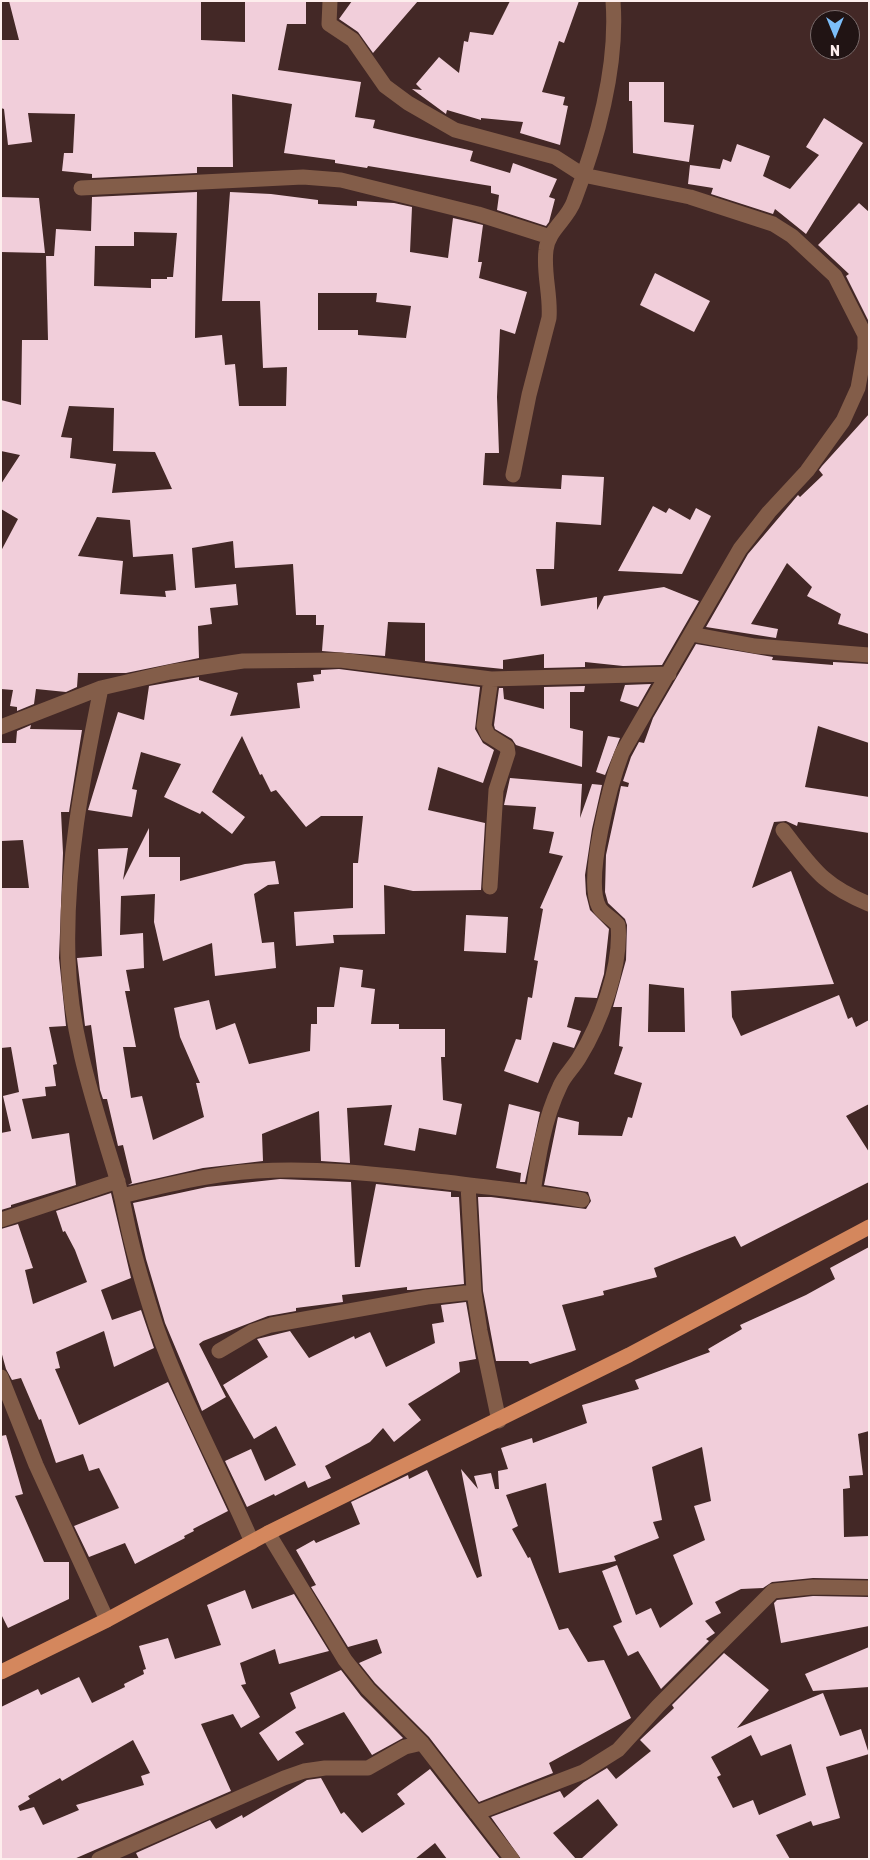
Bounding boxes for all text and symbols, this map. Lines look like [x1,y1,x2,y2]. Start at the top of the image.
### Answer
north arrow [810,10,860,60]
text: N [830,41,840,58]

